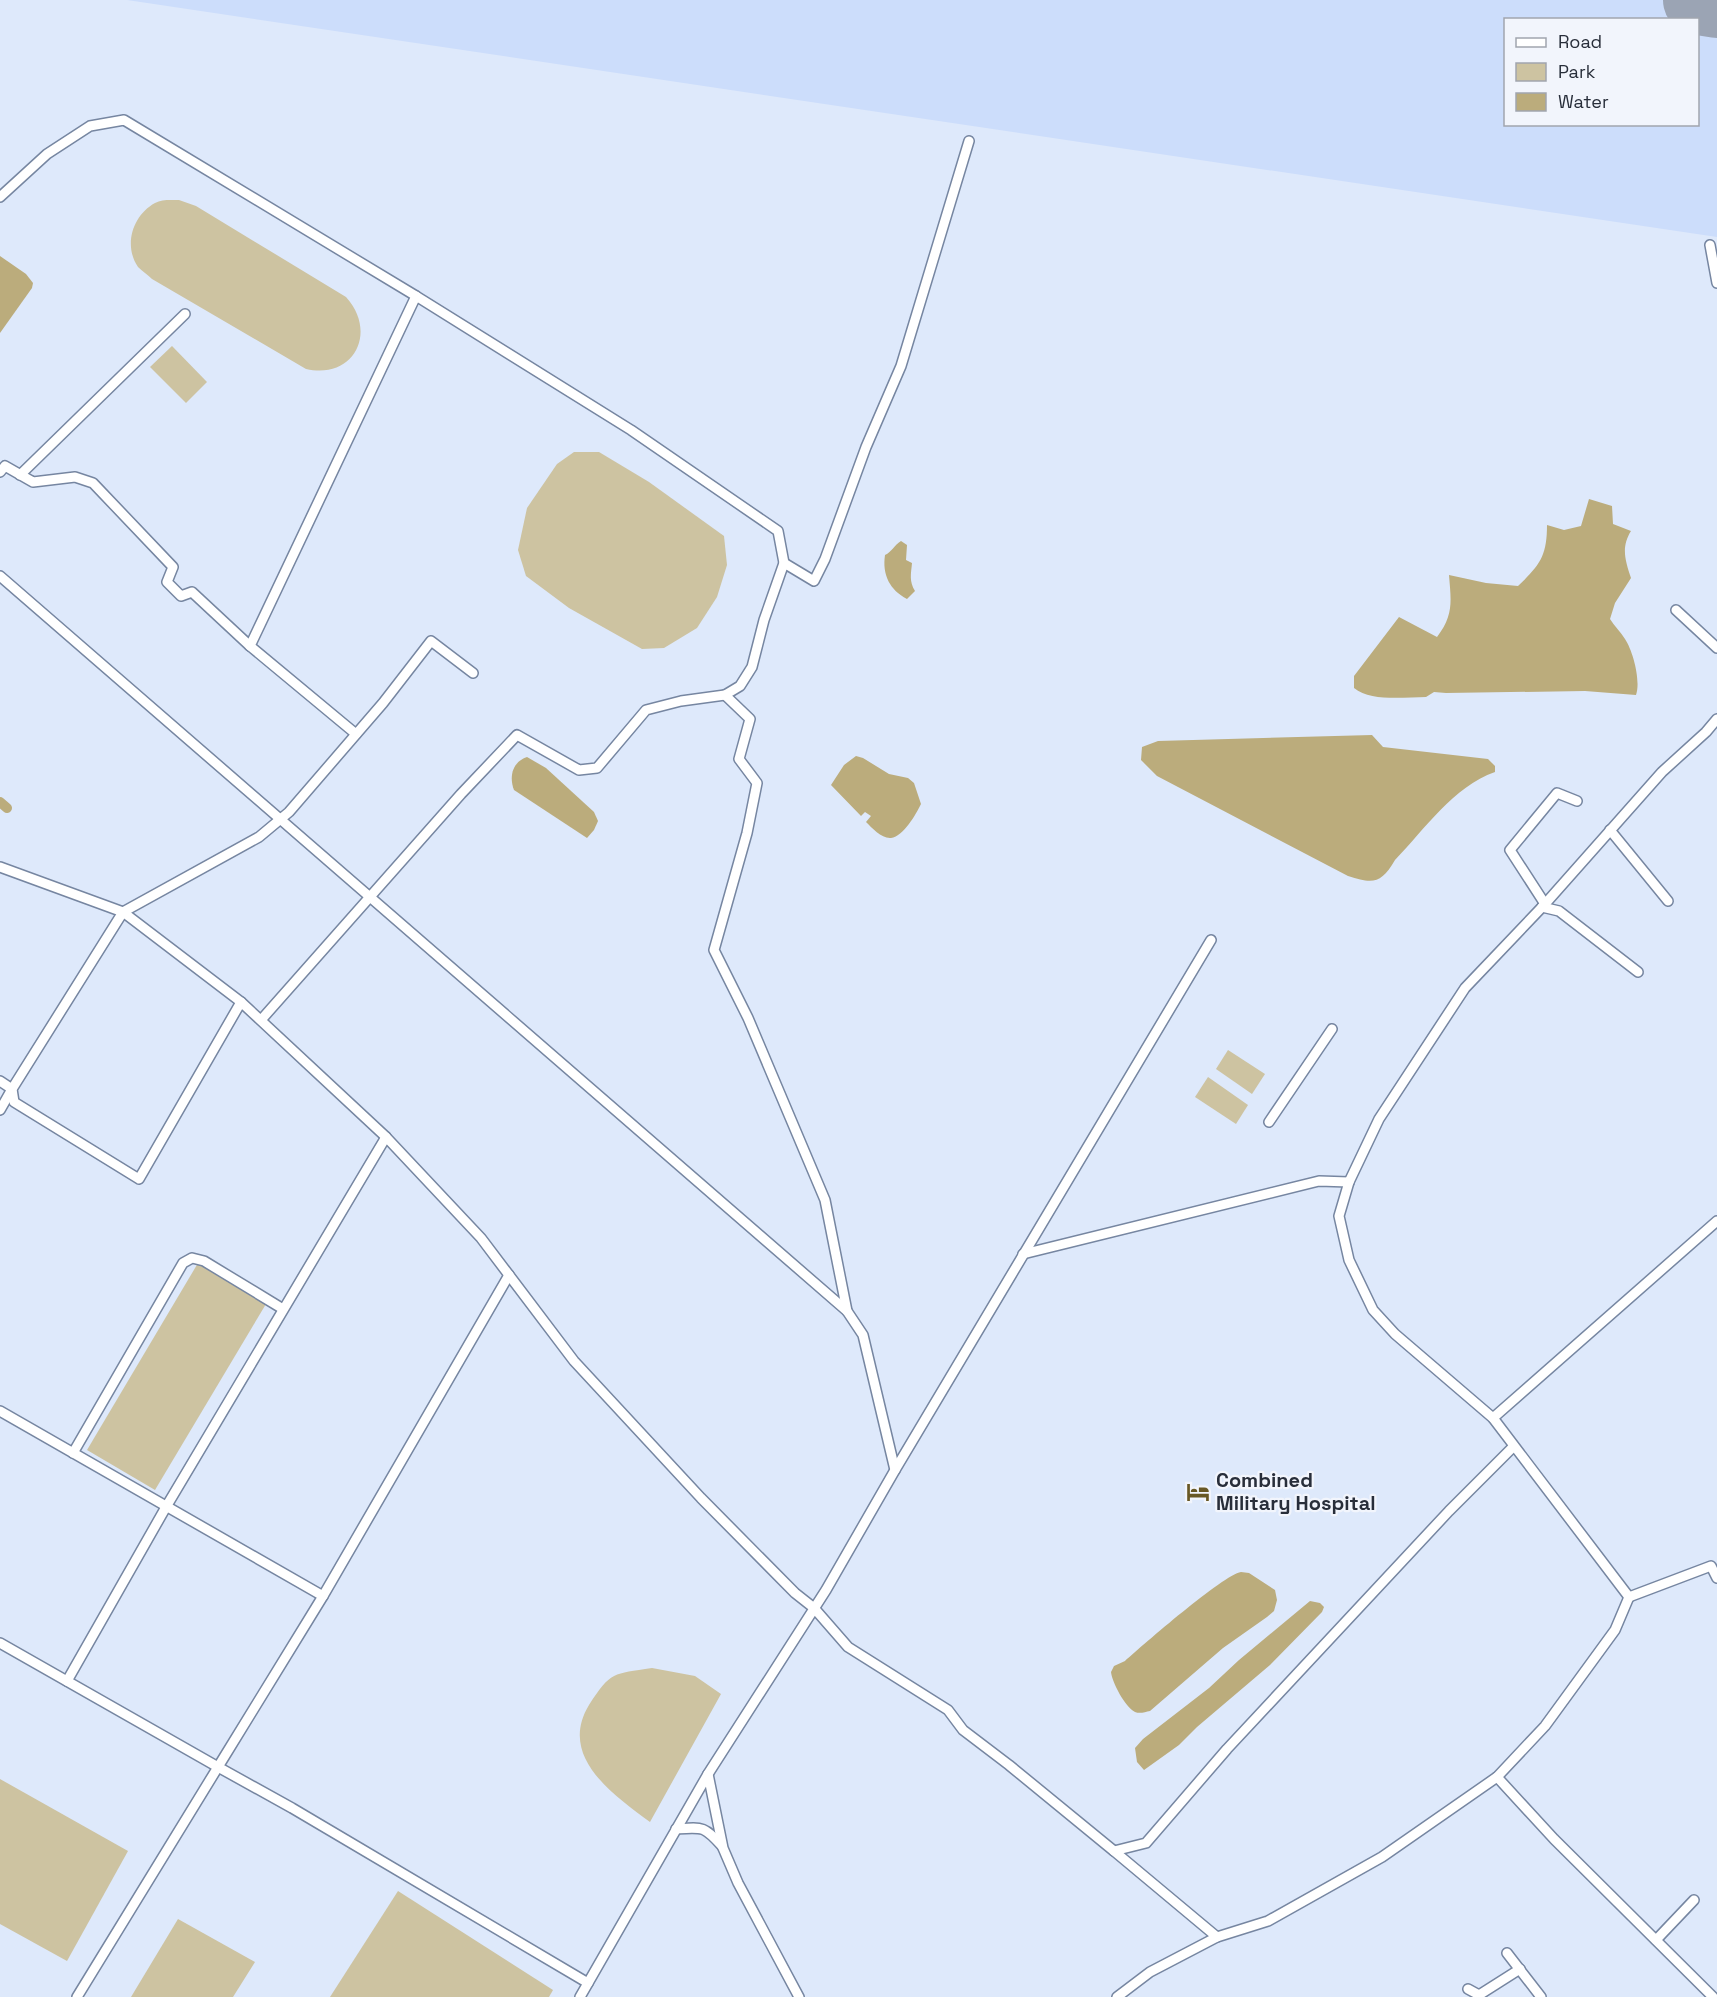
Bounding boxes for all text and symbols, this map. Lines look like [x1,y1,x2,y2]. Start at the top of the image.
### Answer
legend [1504,18,1699,126]
text: Road [1558,30,1602,53]
text: Park [1558,60,1596,83]
text: Water [1558,90,1609,113]
place label: Combined Military Hospital [1216,1467,1376,1516]
hotel icon: Combined Military Hospital [1185,1479,1211,1505]

